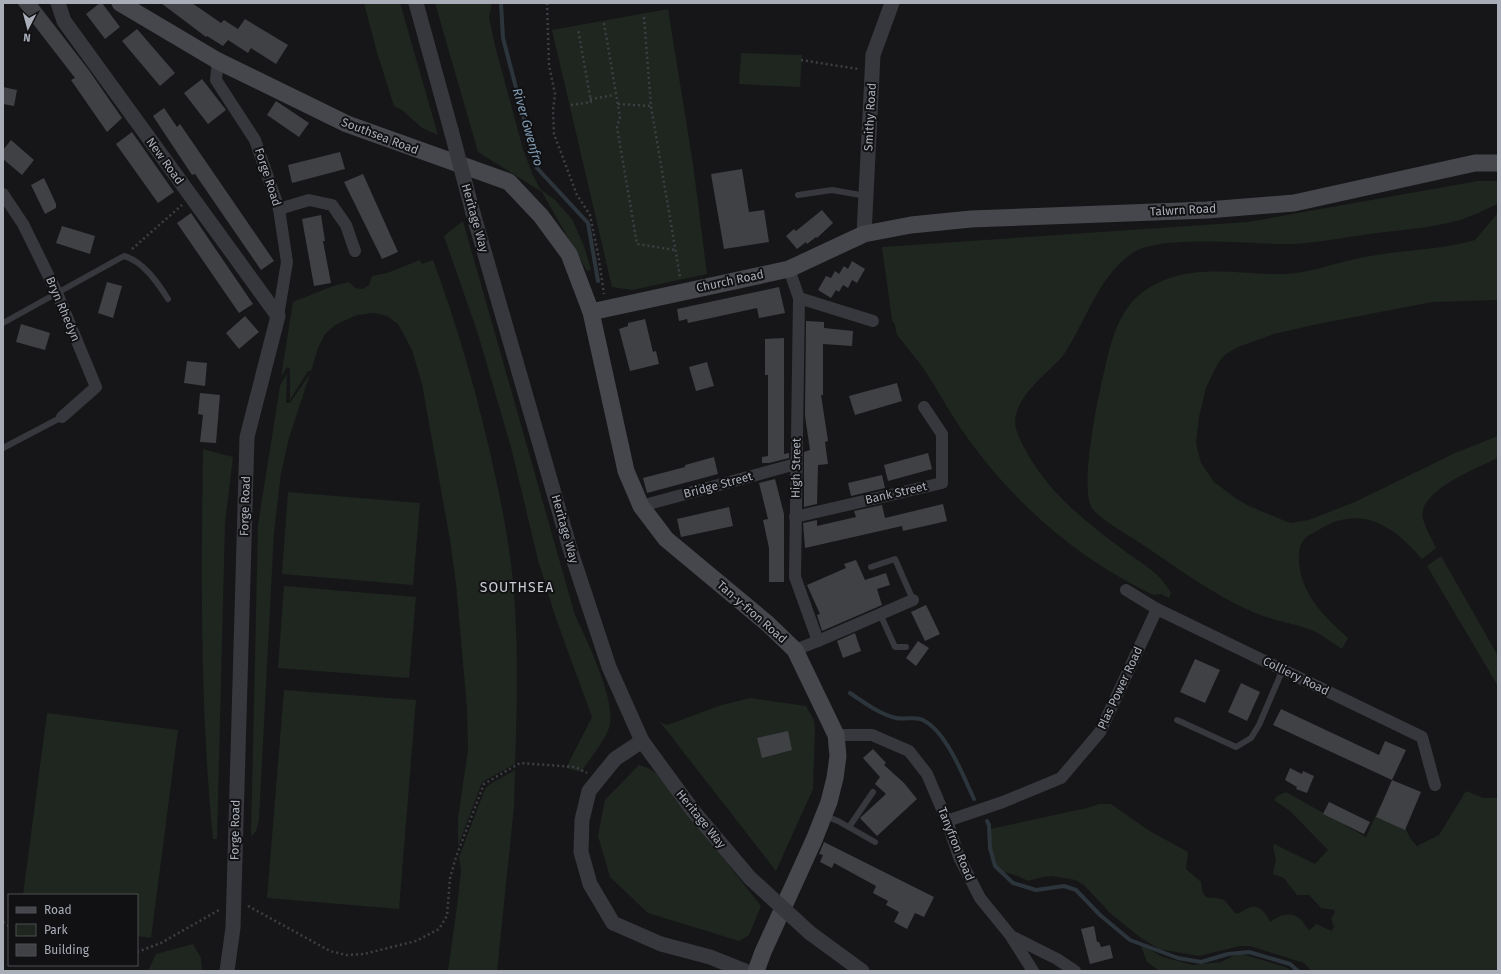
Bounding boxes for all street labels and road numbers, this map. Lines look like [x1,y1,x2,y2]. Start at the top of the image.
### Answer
street label: Smithy Road [861,83,879,151]
street label: Southsea Road [340,115,420,157]
street label: New Road [143,135,187,187]
street label: Forge Road [252,146,284,208]
street label: Heritage Way [458,182,492,254]
street label: Talwrn Road [1149,201,1217,219]
street label: Church Road [695,267,765,295]
street label: Bryn Rhedyn [43,275,83,343]
street label: High Street [788,437,804,498]
street label: Bridge Street [682,469,755,501]
street label: Forge Road [237,476,253,536]
street label: Bank Street [864,479,929,507]
street label: Heritage Way [548,493,582,565]
street label: Tan-y-fron Road [714,578,790,646]
street label: Plas Power Road [1095,644,1145,732]
street label: Colliery Road [1261,654,1331,698]
street label: Heritage Way [673,787,729,851]
street label: Forge Road [227,800,243,860]
street label: Tanyfron Road [935,805,977,883]

